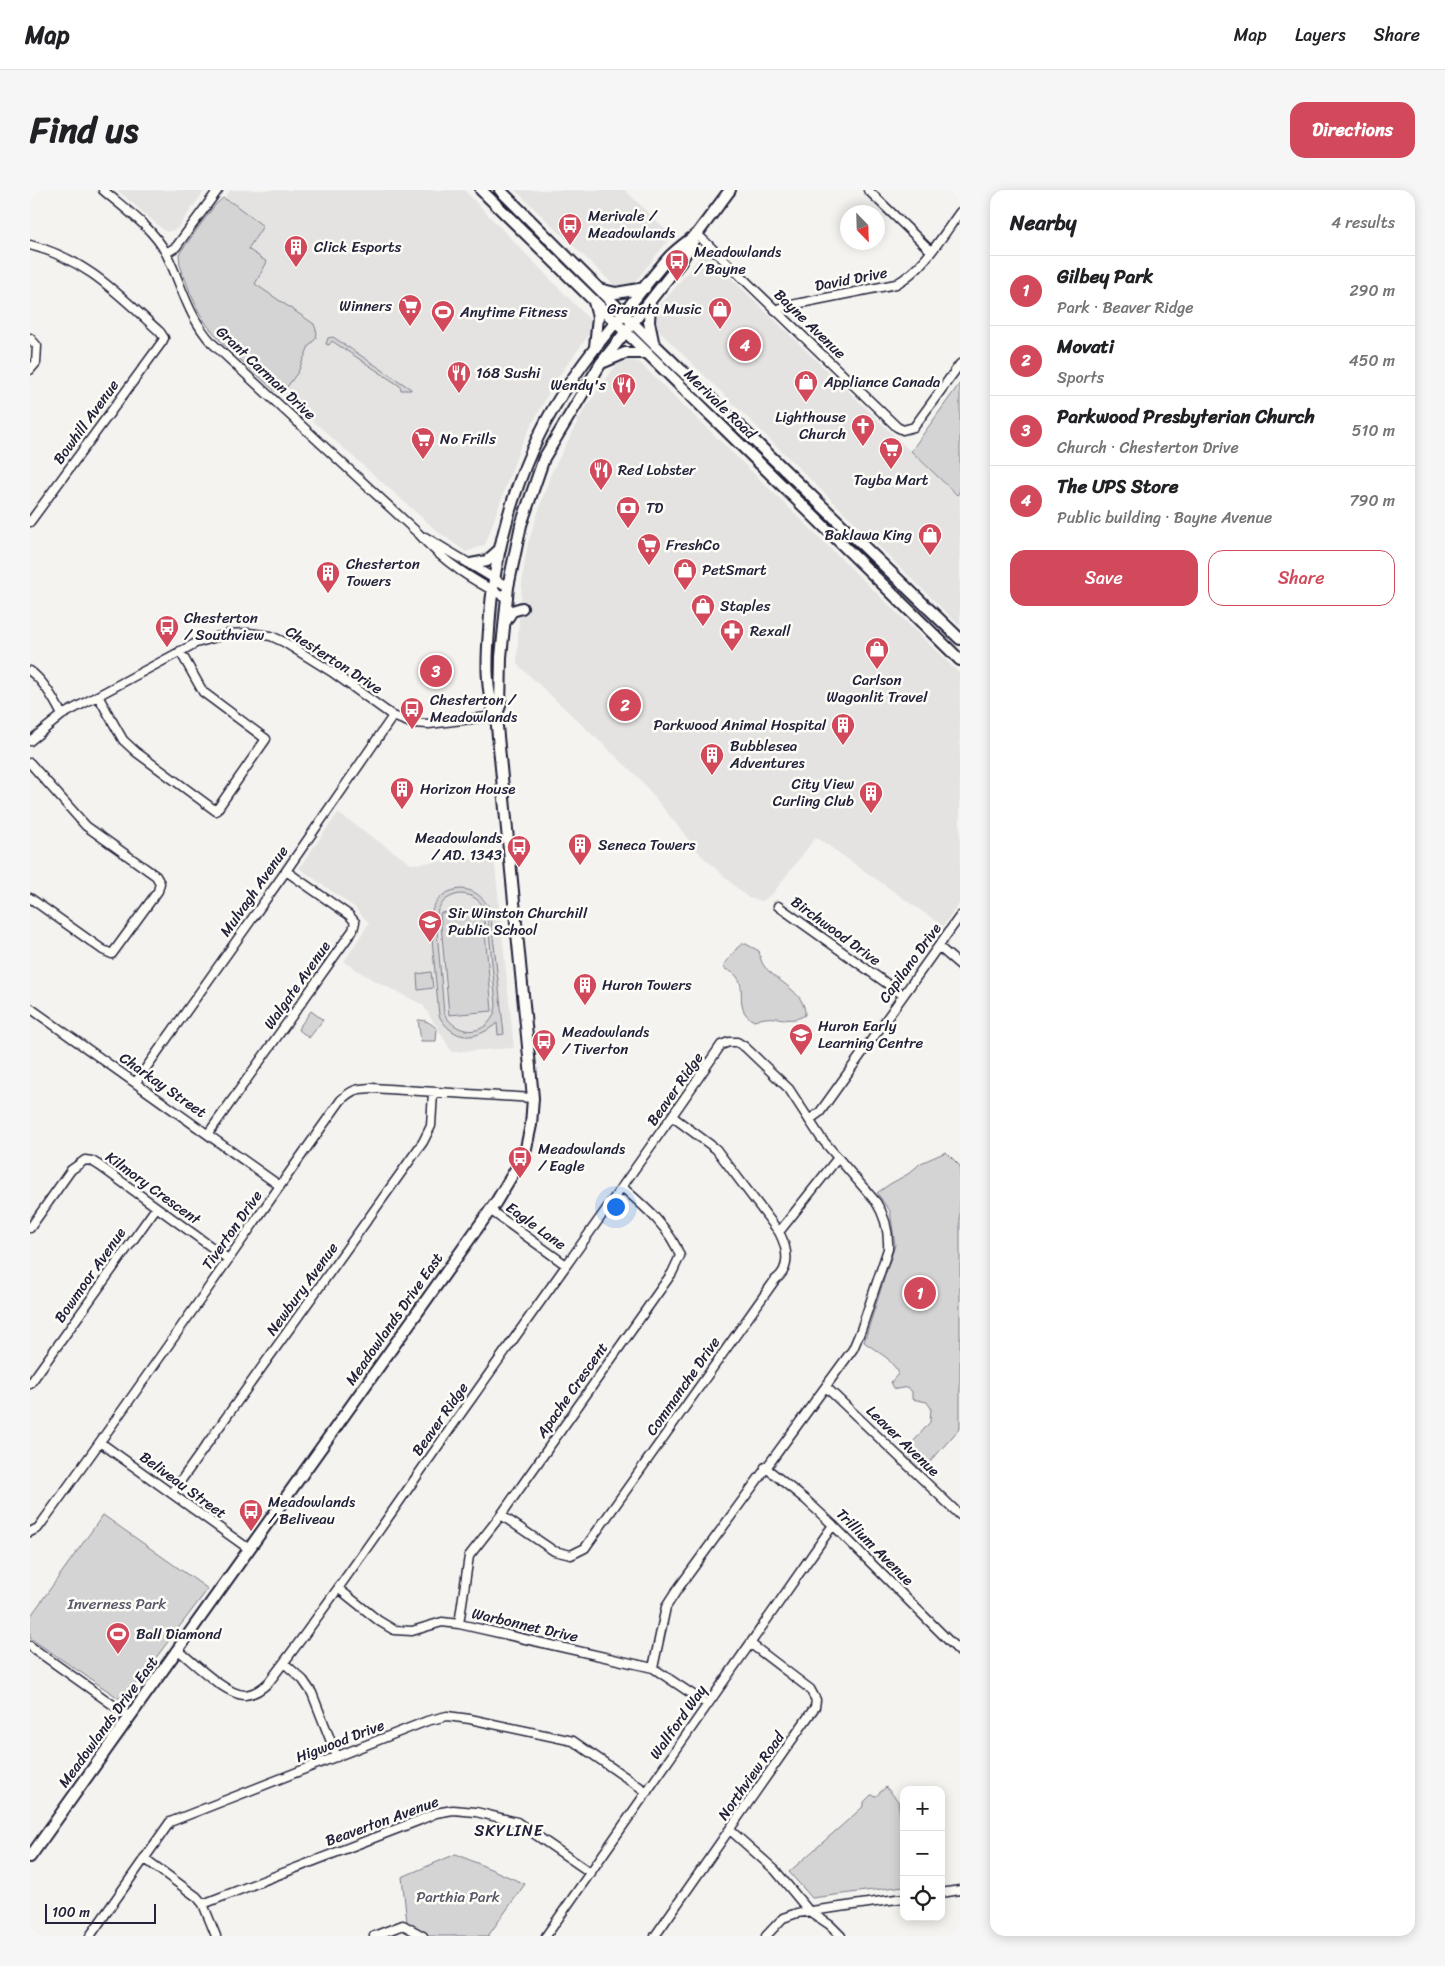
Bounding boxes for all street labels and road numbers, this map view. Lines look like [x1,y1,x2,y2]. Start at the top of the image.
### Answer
street label: David Drive [813,259,890,299]
street label: Bayne Avenue [768,283,852,366]
street label: Grant Carman Drive [210,319,322,427]
street label: Merivale Road [678,362,763,446]
street label: Bowhill Avenue [46,374,126,470]
street label: Chesterton Drive [280,619,388,701]
street label: Mulvagh Avenue [213,840,295,942]
street label: Birchwood Drive [785,889,887,973]
street label: Capilano Drive [872,917,948,1009]
street label: Walgate Avenue [257,935,337,1035]
street label: Charkay Street [114,1045,212,1125]
street label: Beaver Ridge [640,1046,710,1131]
street label: Kilmory Crescent [100,1144,207,1232]
street label: Tiverton Drive [195,1184,269,1275]
street label: Eagle Lane [500,1195,572,1257]
street label: Bowmoor Avenue [47,1222,133,1328]
street label: Newbury Avenue [259,1237,345,1341]
street label: Meadowlands Drive East [338,1247,450,1391]
street label: Commanche Drive [639,1331,727,1441]
street label: Apache Crescent [529,1336,615,1444]
street label: Beaver Ridge [405,1376,475,1461]
street label: Leaver Avenue [860,1399,946,1483]
street label: Beliveau Street [134,1444,232,1526]
street label: Trillium Avenue [830,1502,920,1592]
street label: Warbonnet Drive [469,1600,581,1650]
street label: Meadowlands Drive East [51,1650,165,1793]
street label: Wallford Way [643,1679,714,1765]
street label: Higwood Drive [292,1712,389,1770]
street label: Northview Road [711,1725,792,1826]
street label: Beaverton Avenue [322,1788,443,1854]

